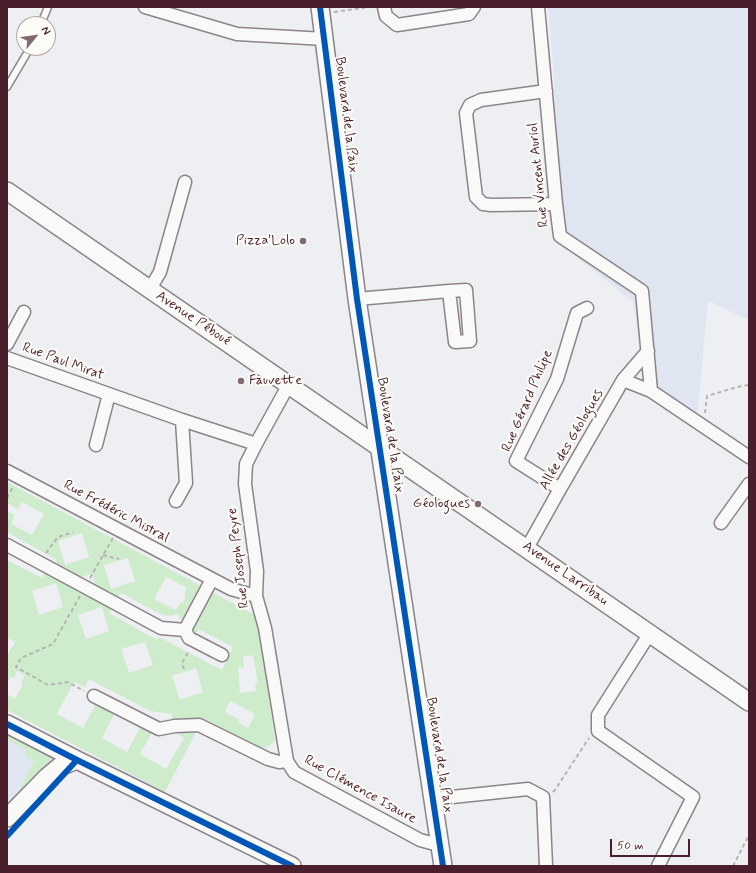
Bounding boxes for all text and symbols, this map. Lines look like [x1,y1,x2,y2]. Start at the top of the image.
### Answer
north arrow [16,16,56,56]
text: N [38,24,54,37]
street label: Boulevard de la Paix [331,56,361,174]
street label: Rue Vincent Auriol [525,122,553,228]
place label: Pizza'Lolo [236,233,295,249]
marker: Pizza'Lolo [298,236,308,246]
street label: Avenue Péboué [153,288,233,350]
street label: Rue Paul Mirat [20,339,106,385]
street label: Rue Gérard Philipe [499,347,557,455]
place label: Fauvette [249,373,302,389]
marker: Fauvette [236,376,246,386]
street label: Boulevard de la Paix [373,376,407,494]
street label: Allée des Géologues [536,387,608,493]
street label: Rue Frédéric Mistral [60,477,172,547]
place label: Géologues [413,496,470,512]
marker: Géologues [473,499,483,509]
street label: Rue Joseph Peyre [225,507,253,609]
street label: Avenue Larribau [519,538,611,610]
street label: Boulevard de la Paix [422,696,456,814]
street label: Rue Clémence Isaure [301,752,419,828]
scale bar [612,831,692,857]
text: 50 m [617,838,644,854]

